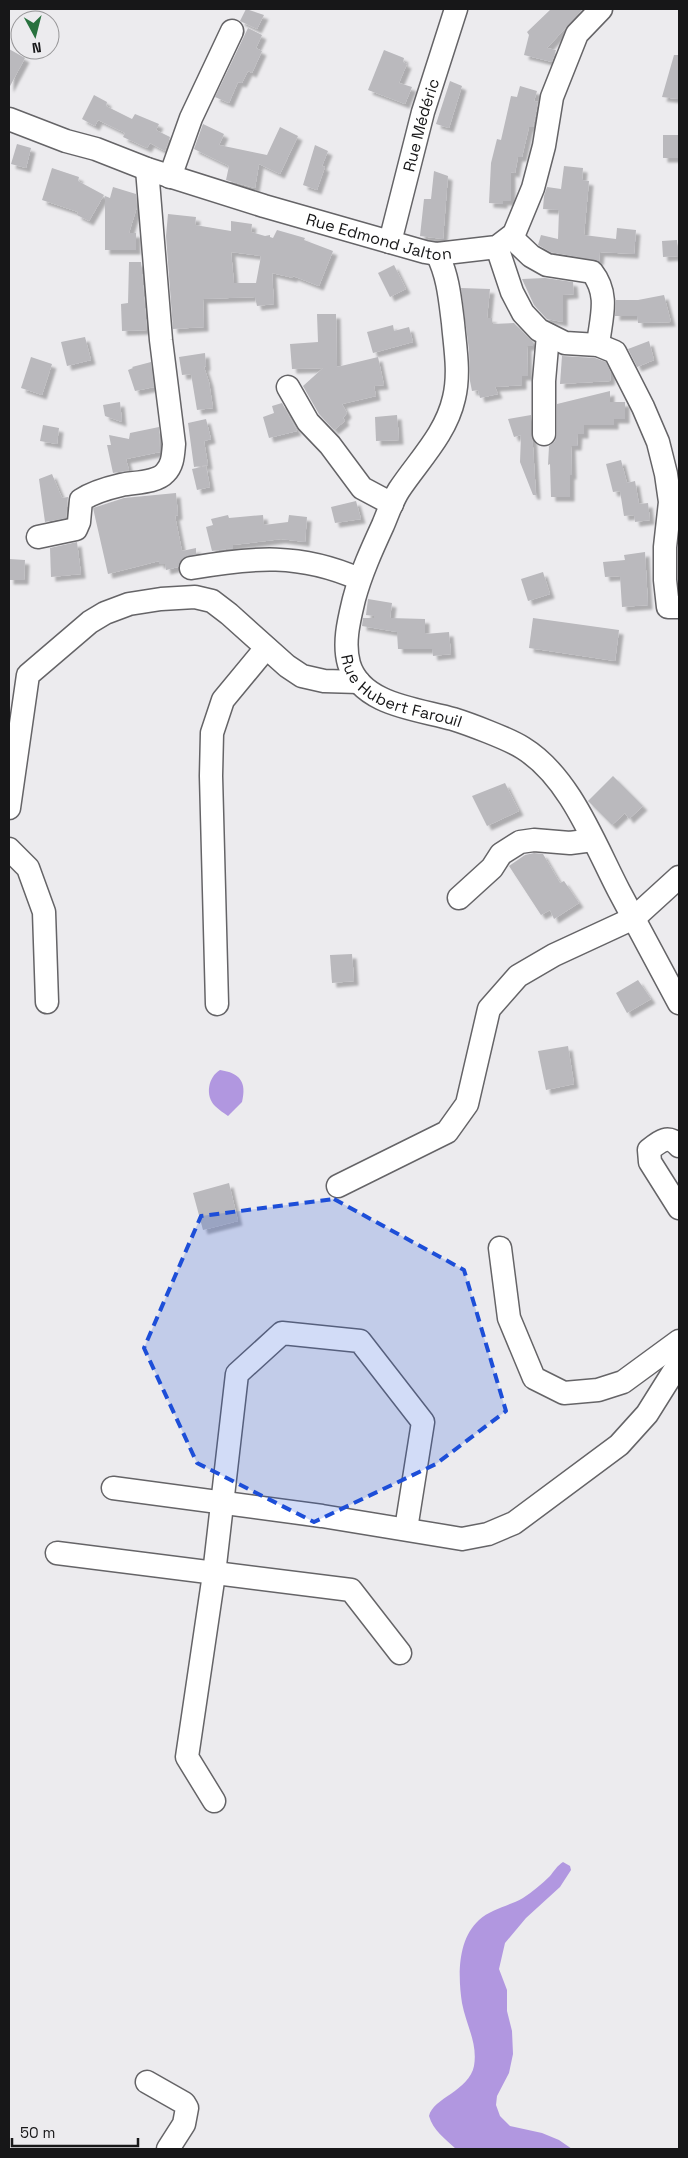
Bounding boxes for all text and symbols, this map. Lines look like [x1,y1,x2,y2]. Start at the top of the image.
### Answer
north arrow [10,10,60,60]
text: N [31,38,42,57]
street label: Rue Médéric [398,75,444,174]
street label: Rue Edmond Jalton [304,208,453,265]
street label: Rue Hubert Farouil [337,652,465,732]
scale bar [12,2116,139,2148]
text: 50 m [20,2123,55,2142]

